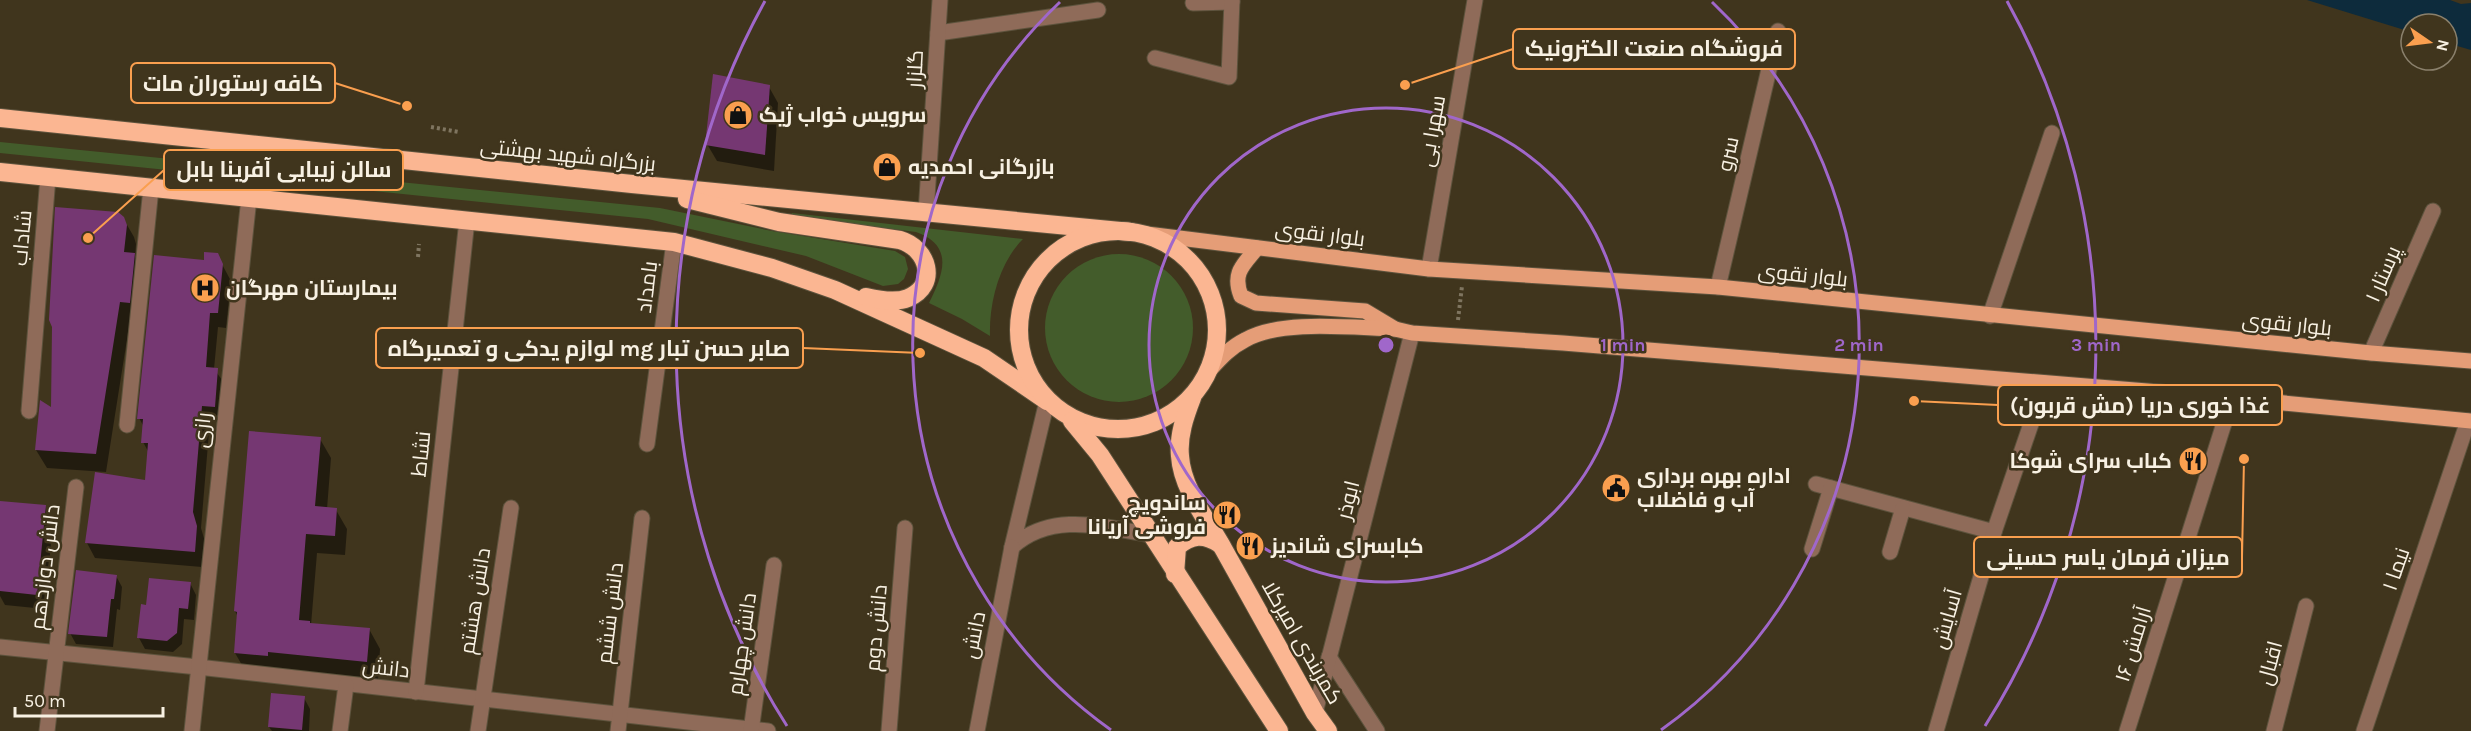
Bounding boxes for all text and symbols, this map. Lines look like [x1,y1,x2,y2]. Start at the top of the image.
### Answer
north arrow [2399,12,2459,72]
callout: فروشگاه صنعت الکترونیک [1513,29,1795,69]
text: فروشگاه صنعت الکترونیک [1525,36,1783,62]
text: N [2432,38,2454,53]
street label: گلزار [902,49,928,90]
callout: کافه رستوران مات [131,63,335,103]
text: کافه رستوران مات [143,71,323,97]
street label: سهرا بی [1414,93,1451,169]
shop icon: سرویس خواب ژیک [722,99,754,131]
place label: سرویس خواب ژیک [759,103,926,128]
street label: بزرگراه شهید بهشتی [479,134,657,177]
street label: سرو [1712,134,1744,174]
callout: سالن زیبایی آفرینا بابل [164,150,403,190]
shop icon: بازرگانی احمدیه [871,151,903,183]
place label: بازرگانی احمدیه [908,155,1055,179]
text: سالن زیبایی آفرینا بابل [177,157,391,183]
street label: شاداب [8,209,36,267]
street label: بلوار نقوی [1274,217,1366,252]
street label: پرستار ۱ [2360,242,2407,306]
street label: بلوار نقوی [1757,258,1849,293]
street label: بامداد [632,260,662,314]
hospital icon: بیمارستان مهرگان [189,272,221,304]
place label: بیمارستان مهرگان [226,276,398,301]
street label: بلوار نقوی [2241,307,2333,342]
callout: لوازم یدکی و تعمیرگاه mg صابر حسن تبار [376,328,803,368]
text: 1 min [1600,334,1646,356]
text: 2 min [1834,334,1884,356]
text: 3 min [2071,334,2121,356]
centre of rings [1376,335,1396,355]
text: لوازم یدکی و تعمیرگاه mg صابر حسن تبار [388,336,790,364]
callout: غذا خوری دریا (مش قربون) [1998,385,2282,425]
text: غذا خوری دریا (مش قربون) [2010,393,2270,419]
street label: رازی [188,411,217,449]
street label: نشاط [407,430,435,478]
restaurant icon: کباب سرای شوکا [2177,445,2209,477]
place label: کباب سرای شوکا [2010,449,2172,474]
place label: اداره بهره برداری آب و فاضلاب [1637,464,1791,513]
public building icon: اداره بهره برداری آب و فاضلاب [1600,472,1632,504]
street label: ابوذر [1331,478,1364,523]
place label: ساندویچ فروشی آریانا [1087,491,1206,540]
restaurant icon: ساندویچ فروشی آریانا [1211,499,1243,531]
street label: دانش دوازدهم [25,503,67,631]
restaurant icon: کبابسرای شاندیز [1234,530,1266,562]
place label: کبابسرای شاندیز [1270,534,1424,558]
callout: میزان فرمان یاسر حسینی [1974,537,2242,577]
street label: نیما ۱ [2378,544,2414,594]
text: میزان فرمان یاسر حسینی [1986,545,2230,571]
street label: دانش هشتم [455,546,497,656]
street label: دانش ششم [592,561,630,665]
street label: کمربندی امیرکلا [1256,576,1347,709]
street label: دانش دوم [860,583,894,673]
street label: آسایش [1927,586,1968,652]
street label: دانش چهارم [723,591,763,697]
street label: آرامش ۱۶ [2110,603,2157,685]
street label: دانش [958,609,991,661]
street label: اقبال [2253,638,2288,688]
street label: دانش [361,654,411,683]
scale bar [15,680,164,718]
text: 50 m [24,690,66,712]

